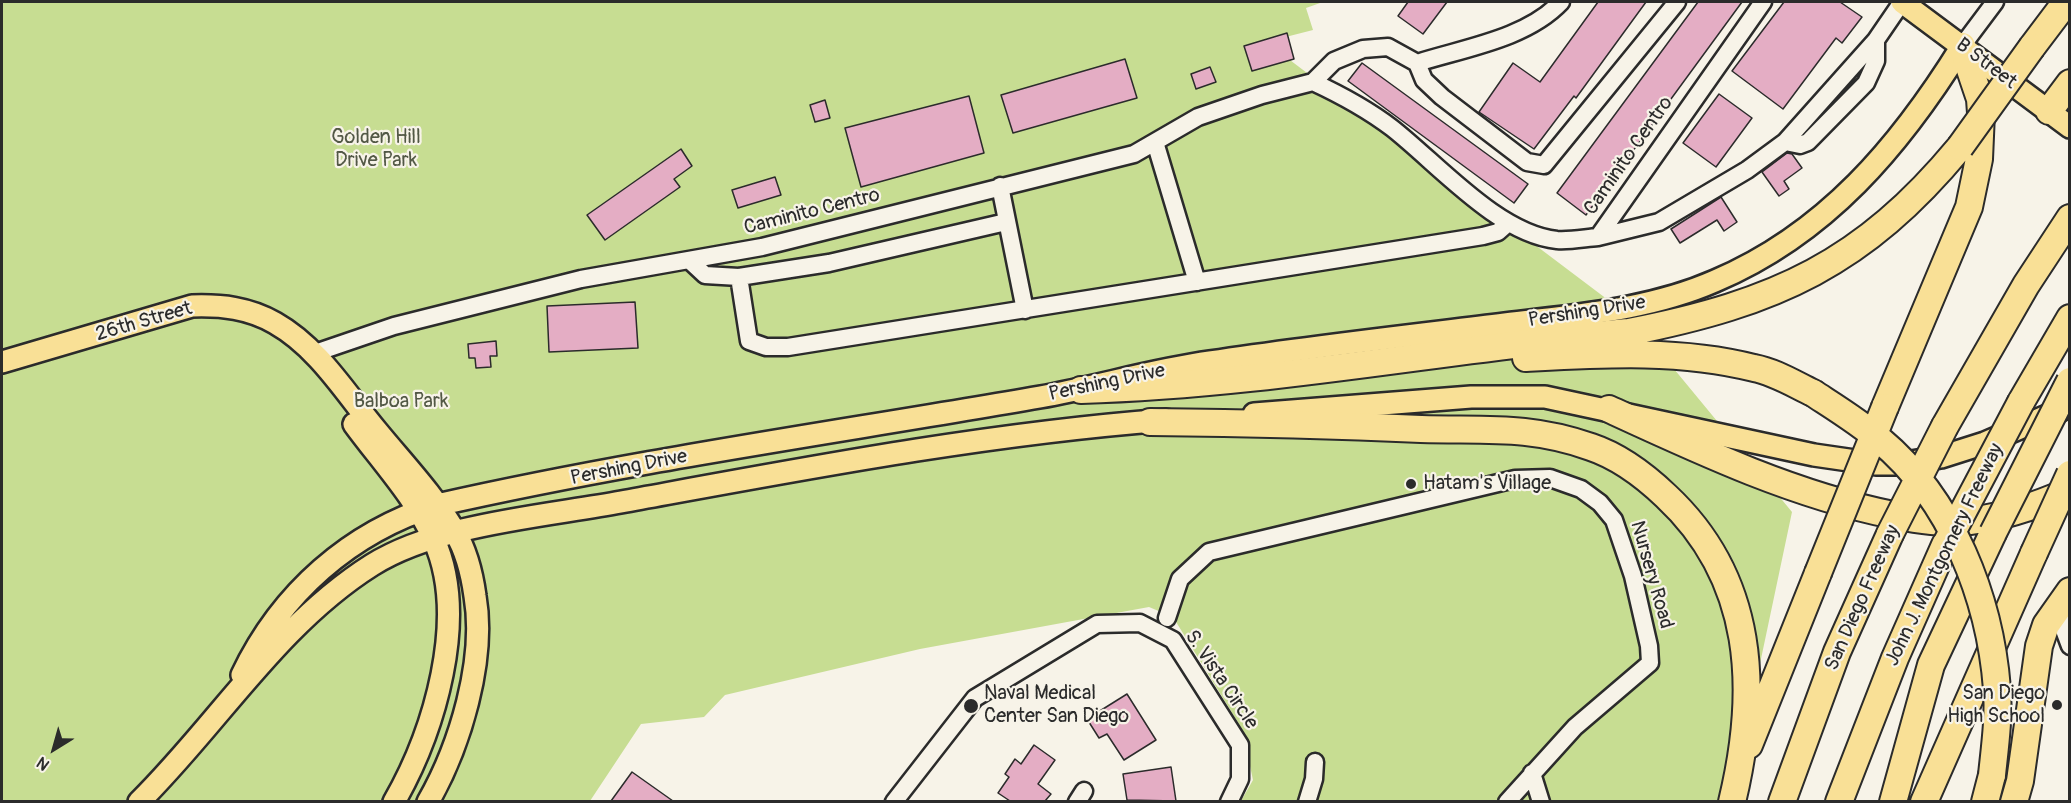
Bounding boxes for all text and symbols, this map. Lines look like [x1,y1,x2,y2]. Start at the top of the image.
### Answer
street label: B Street [1951,33,2021,95]
street label: Caminito Centro [1579,92,1679,220]
park label: Golden Hill Drive Park [331,126,421,173]
street label: Caminito Centro [742,184,882,240]
street label: Pershing Drive [1527,291,1647,333]
street label: 26th Street [93,297,195,347]
street label: Pershing Drive [1047,359,1167,407]
park label: Balboa Park [354,390,448,414]
street label: John J. Montgomery Freeway [1881,440,2009,670]
street label: Pershing Drive [569,445,689,491]
place label: Hatam's Village [1423,472,1551,496]
marker: Hatam's Village [1404,477,1418,491]
street label: Nursery Road [1624,518,1678,632]
street label: San Diego Freeway [1820,521,1906,675]
street label: S. Vista Circle [1179,626,1263,734]
place label: Naval Medical Center San Diego [984,682,1129,729]
place label: San Diego High School [1947,682,2045,729]
marker: Naval Medical Center San Diego [962,697,980,715]
marker: San Diego High School [2050,698,2064,712]
north arrow [24,719,84,779]
text: N [33,752,54,775]

